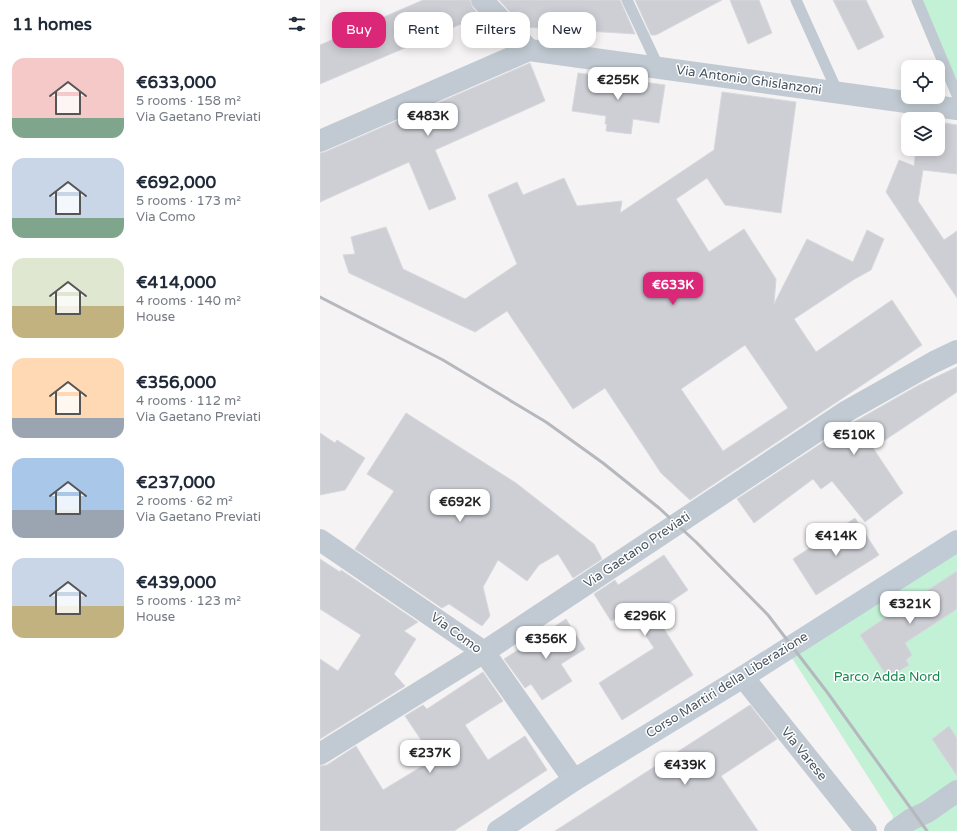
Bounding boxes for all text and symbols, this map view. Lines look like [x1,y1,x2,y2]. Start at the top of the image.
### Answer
chip: Buy [332,12,386,48]
chip: Rent [394,12,453,48]
chip: Filters [461,12,530,48]
chip: New [538,12,596,48]
icon: filters [286,13,308,35]
text: 11 homes [12,14,92,35]
map controls [901,60,945,156]
button: locate [901,60,945,104]
street label: Via Antonio Ghislanzoni [675,62,823,98]
pin: €255K [590,67,646,101]
text: €633,000 [136,72,216,93]
text: €255K [597,72,639,88]
icon: home [44,74,92,122]
text: 5 rooms · 158 m² [136,93,241,109]
pin: €483K [400,103,456,137]
text: €483K [407,108,449,124]
text: Via Gaetano Previati [136,109,261,125]
button: layers [901,112,945,156]
text: €692,000 [136,172,216,193]
icon: home [44,174,92,222]
text: 5 rooms · 173 m² [136,193,241,209]
text: Via Como [136,209,195,225]
text: €414,000 [136,272,216,293]
pin: €633K [645,272,701,306]
icon: home [44,274,92,322]
text: €633K [652,277,694,293]
text: 4 rooms · 140 m² [136,293,241,309]
text: House [136,309,175,325]
text: €356,000 [136,372,216,393]
icon: home [44,374,92,422]
text: 4 rooms · 112 m² [136,393,241,409]
text: Via Gaetano Previati [136,409,261,425]
pin: €510K [826,422,882,456]
text: €510K [833,427,875,443]
text: €237,000 [136,472,215,493]
icon: home [44,474,92,522]
pin: €692K [432,489,488,523]
text: 2 rooms · 62 m² [136,493,233,509]
text: €692K [439,494,481,510]
street label: Via Gaetano Previati [581,508,693,592]
text: Via Gaetano Previati [136,509,261,525]
pin: €414K [808,523,864,557]
text: €414K [815,528,857,544]
text: €439,000 [136,572,216,593]
icon: home [44,574,92,622]
pin: €321K [882,591,938,625]
text: 5 rooms · 123 m² [136,593,241,609]
text: €321K [889,596,931,612]
pin: €296K [617,603,673,637]
text: €296K [624,608,666,624]
text: House [136,609,175,625]
street label: Via Como [427,609,485,657]
pin: €356K [518,626,574,660]
street label: Corso Martiri della Liberazione [643,628,811,742]
text: €356K [525,631,567,647]
park label: Parco Adda Nord [834,669,940,685]
street label: Via Varese [778,724,830,784]
pin: €237K [402,740,458,774]
text: €237K [409,745,451,761]
pin: €439K [657,752,713,786]
text: €439K [664,757,706,773]

